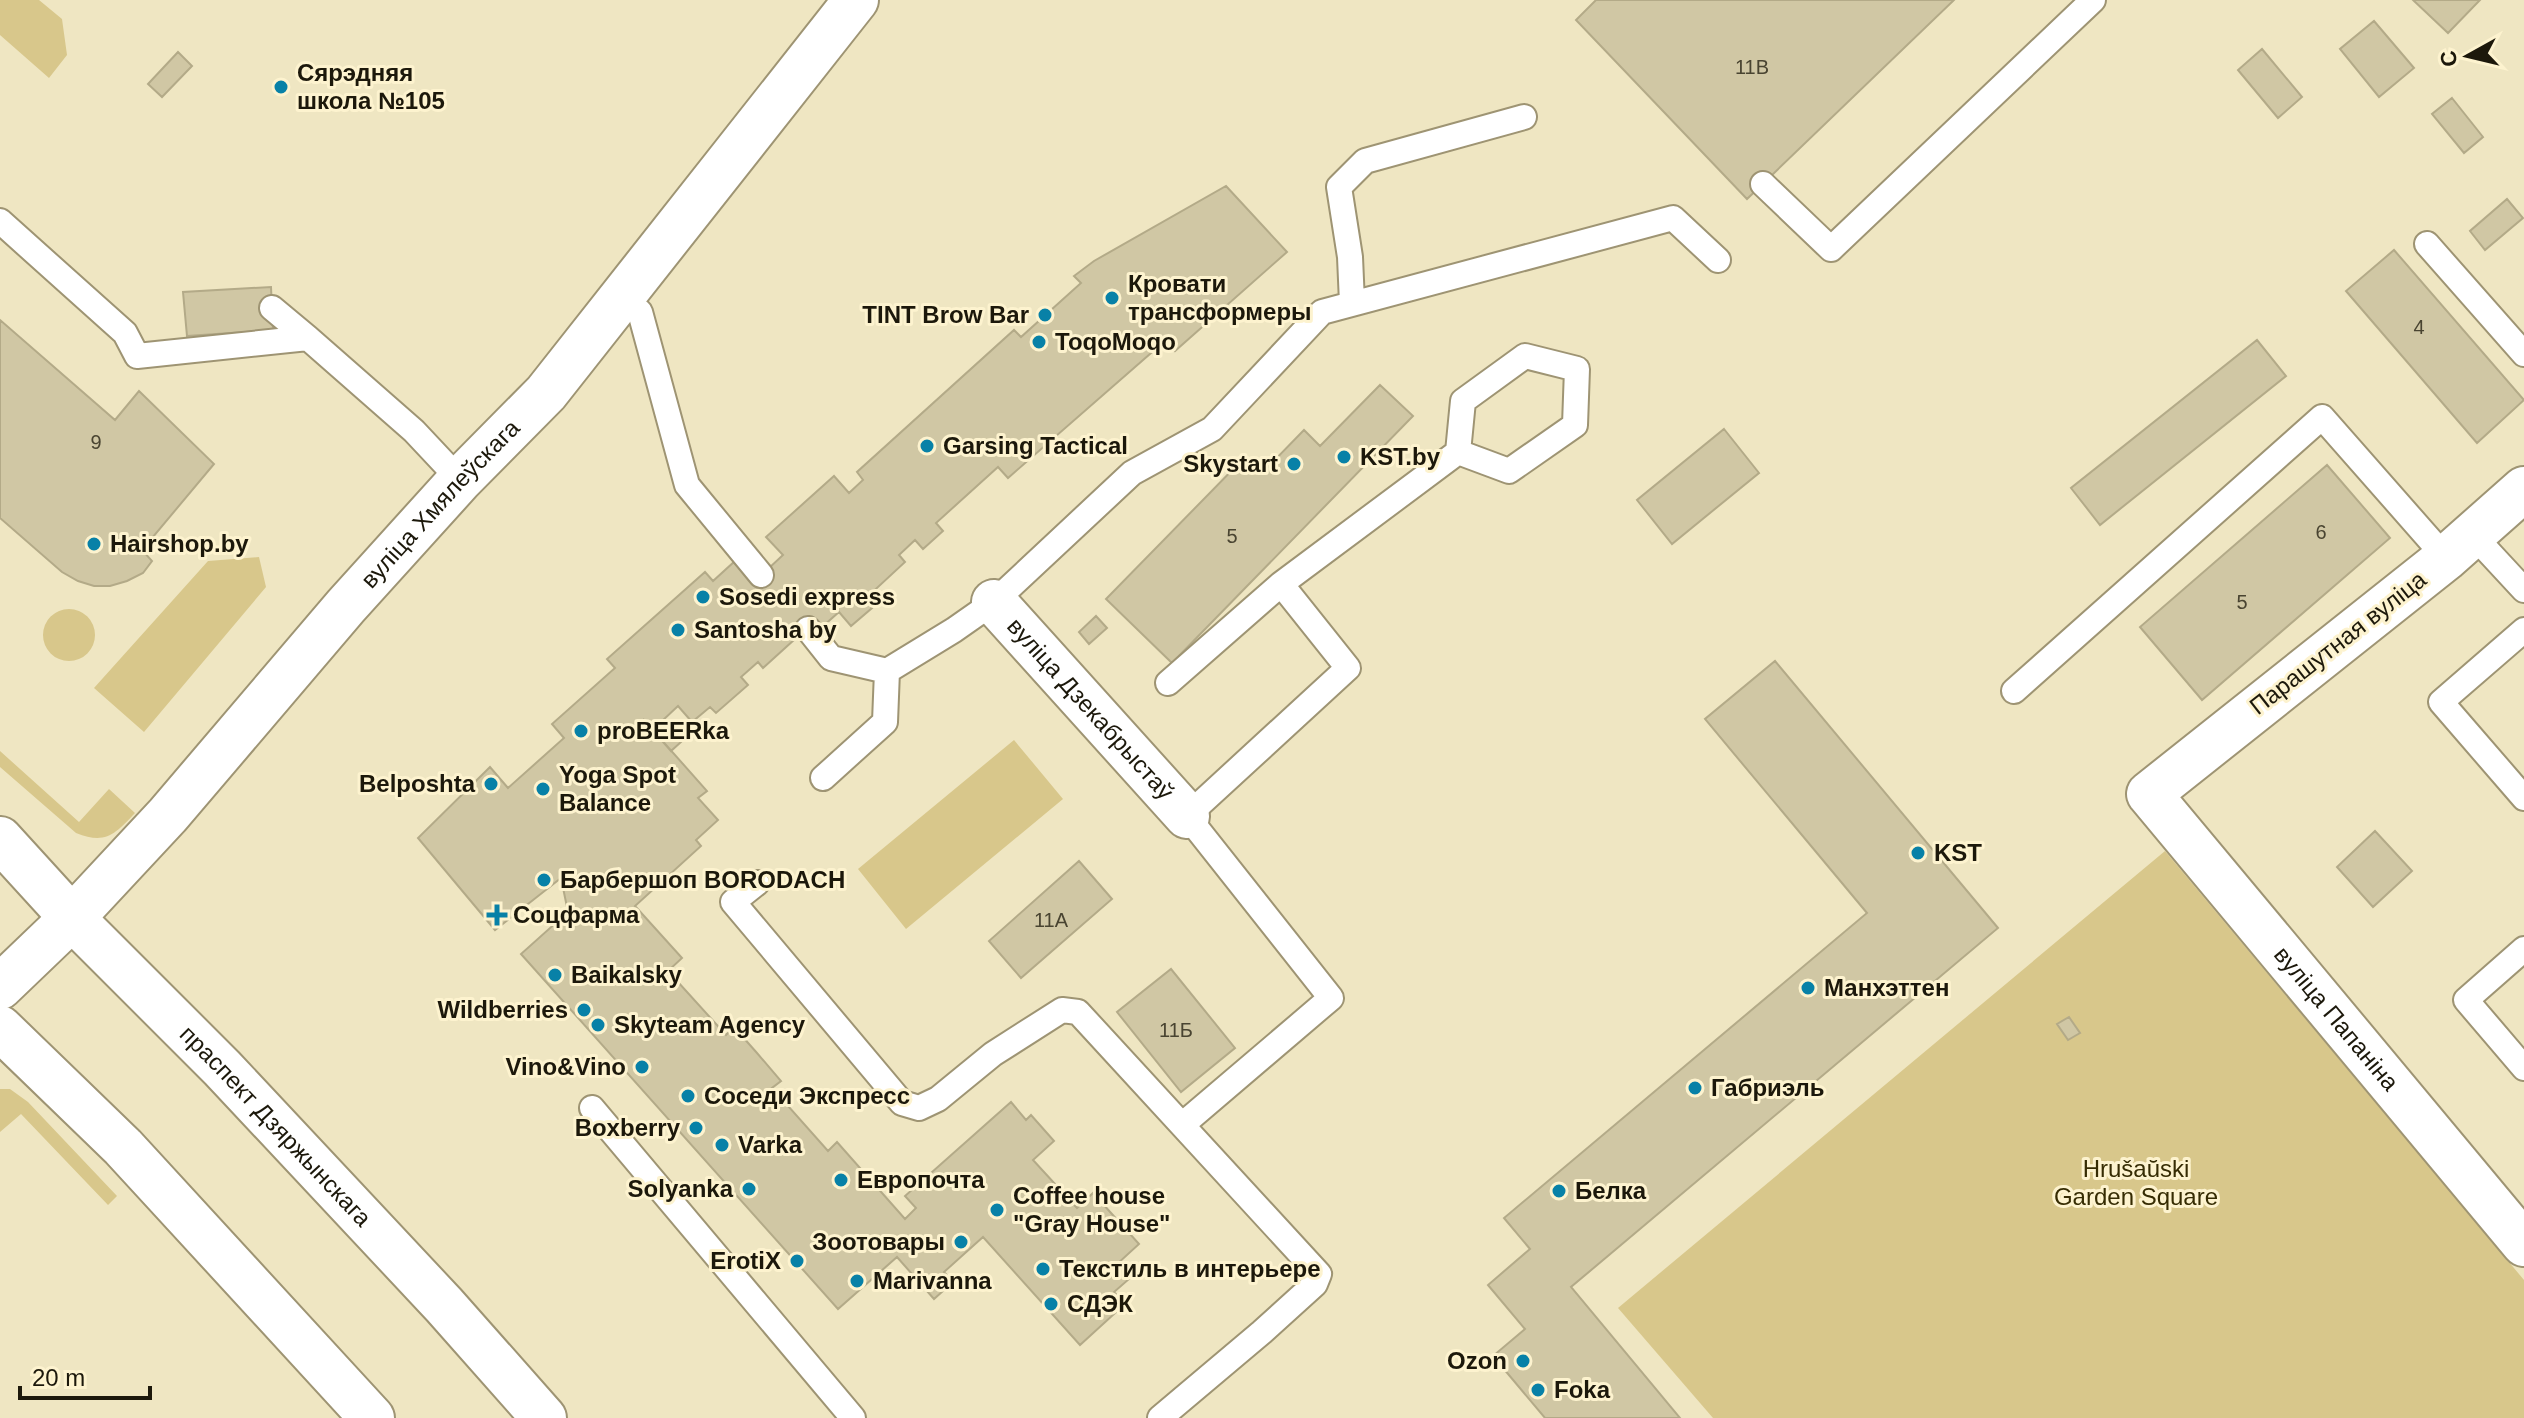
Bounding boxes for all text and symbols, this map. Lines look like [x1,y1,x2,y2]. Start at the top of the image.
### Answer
north arrow [2428,16,2508,96]
text: С [2435,49,2462,68]
house number: 11В [1735,56,1769,78]
place label: Сярэдняя школа №105 [297,59,445,114]
marker: Сярэдняя школа №105 [272,78,290,96]
place label: Кровати трансформеры [1128,270,1312,325]
marker: Кровати трансформеры [1103,289,1121,307]
place label: TINT Brow Bar [862,301,1029,328]
marker: TINT Brow Bar [1036,306,1054,324]
house number: 4 [2413,316,2425,338]
place label: ToqoMoqo [1055,328,1176,355]
marker: ToqoMoqo [1030,333,1048,351]
street label: вуліца Хмялеўскага [355,414,525,593]
house number: 9 [90,431,102,453]
place label: Garsing Tactical [943,432,1128,459]
marker: Garsing Tactical [918,437,936,455]
place label: KST.by [1360,443,1441,470]
marker: KST.by [1335,448,1353,466]
place label: Skystart [1183,450,1278,477]
marker: Skystart [1285,455,1303,473]
house number: 6 [2315,521,2327,543]
house number: 5 [1226,525,1238,547]
place label: Hairshop.by [110,530,249,557]
marker: Hairshop.by [85,535,103,553]
street label: Парашутная вуліца [2244,565,2432,720]
place label: Sosedi express [719,583,895,610]
marker: Sosedi express [694,588,712,606]
house number: 5 [2236,591,2248,613]
street label: вуліца Дзекабрыстаў [1002,612,1179,805]
place label: Santosha by [694,616,837,643]
marker: Santosha by [669,621,687,639]
place label: proBEERka [597,717,730,744]
marker: proBEERka [572,722,590,740]
place label: Yoga Spot Balance [559,761,676,816]
place label: Belposhta [359,770,476,797]
marker: Belposhta [482,775,500,793]
marker: Yoga Spot Balance [534,780,552,798]
place label: KST [1934,839,1982,866]
marker: KST [1909,844,1927,862]
place label: Барбершоп BORODACH [560,866,845,893]
marker: Барбершоп BORODACH [535,871,553,889]
place label: Соцфарма [513,901,640,928]
marker: Соцфарма [488,906,506,924]
house number: 11А [1034,909,1069,931]
street label: вуліца Папаніна [2269,941,2405,1096]
place label: Baikalsky [571,961,682,988]
marker: Baikalsky [546,966,564,984]
place label: Манхэттен [1824,974,1949,1001]
marker: Манхэттен [1799,979,1817,997]
place label: Wildberries [438,996,568,1023]
marker: Wildberries [575,1001,593,1019]
place label: Skyteam Agency [614,1011,806,1038]
marker: Skyteam Agency [589,1016,607,1034]
house number: 11Б [1159,1019,1193,1041]
street label: праспект Дзяржынскага [175,1020,377,1232]
place label: Vino&Vino [506,1053,626,1080]
marker: Vino&Vino [633,1058,651,1076]
place label: Габриэль [1711,1074,1825,1101]
marker: Габриэль [1686,1079,1704,1097]
place label: Соседи Экспресс [704,1082,910,1109]
marker: Соседи Экспресс [679,1087,697,1105]
place label: Boxberry [575,1114,681,1141]
marker: Boxberry [687,1119,705,1137]
place label: Varka [738,1131,803,1158]
marker: Varka [713,1136,731,1154]
park label: Hrušaŭski Garden Square [2054,1155,2218,1210]
place label: Европочта [857,1166,985,1193]
marker: Европочта [832,1171,850,1189]
place label: Solyanka [628,1175,734,1202]
place label: Белка [1575,1177,1647,1204]
marker: Solyanka [740,1180,758,1198]
place label: Coffee house "Gray House" [1013,1182,1170,1237]
marker: Белка [1550,1182,1568,1200]
marker: Coffee house "Gray House" [988,1201,1006,1219]
place label: Зоотовары [812,1228,945,1255]
marker: Зоотовары [952,1233,970,1251]
place label: ErotiX [710,1247,781,1274]
marker: ErotiX [788,1252,806,1270]
place label: Текстиль в интерьере [1059,1255,1321,1282]
marker: Текстиль в интерьере [1034,1260,1052,1278]
place label: Marivanna [873,1267,992,1294]
marker: Marivanna [848,1272,866,1290]
place label: СДЭК [1067,1290,1133,1317]
marker: СДЭК [1042,1295,1060,1313]
place label: Ozon [1447,1347,1507,1374]
scale bar [20,1350,150,1400]
marker: Ozon [1514,1352,1532,1370]
text: 20 m [32,1364,85,1391]
place label: Foka [1554,1376,1611,1403]
marker: Foka [1529,1381,1547,1399]

